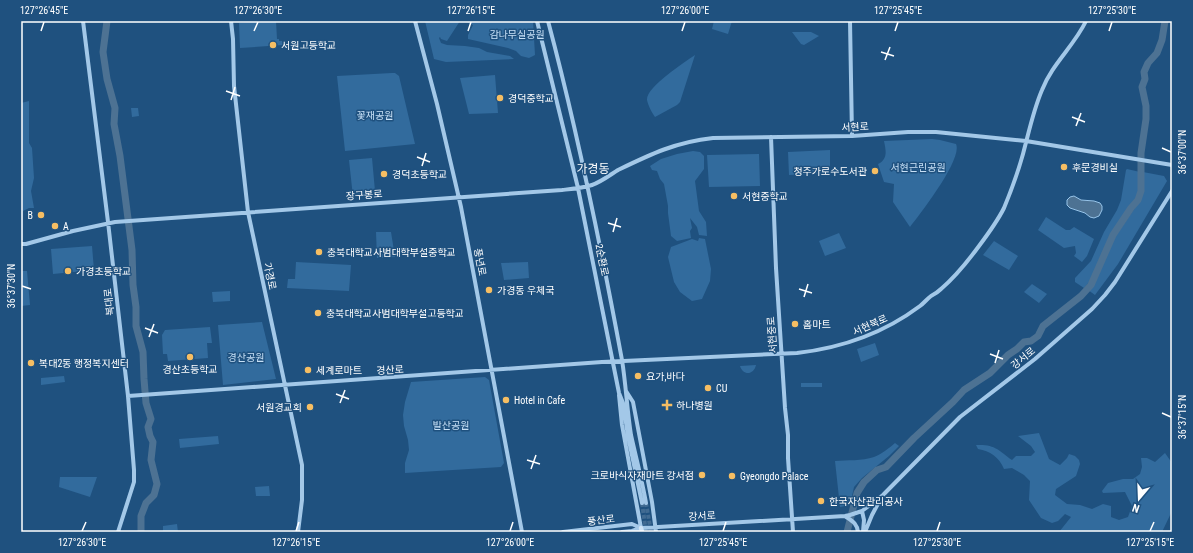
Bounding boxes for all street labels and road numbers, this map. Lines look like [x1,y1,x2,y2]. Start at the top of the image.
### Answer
street label: 서현로 [841,121,869,133]
street label: 장구봉로 [345,188,383,202]
street label: 2순환로 [593,243,611,277]
street label: 풍년로 [472,247,488,277]
street label: 가경로 [262,261,278,291]
street label: 복대로 [102,288,116,316]
street label: 서현북로 [851,312,889,338]
street label: 서현중로 [765,316,779,354]
street label: 강서로 [1009,345,1037,371]
street label: 경산로 [376,364,404,376]
street label: 강서로 [688,510,716,522]
street label: 풍산로 [587,513,615,527]

